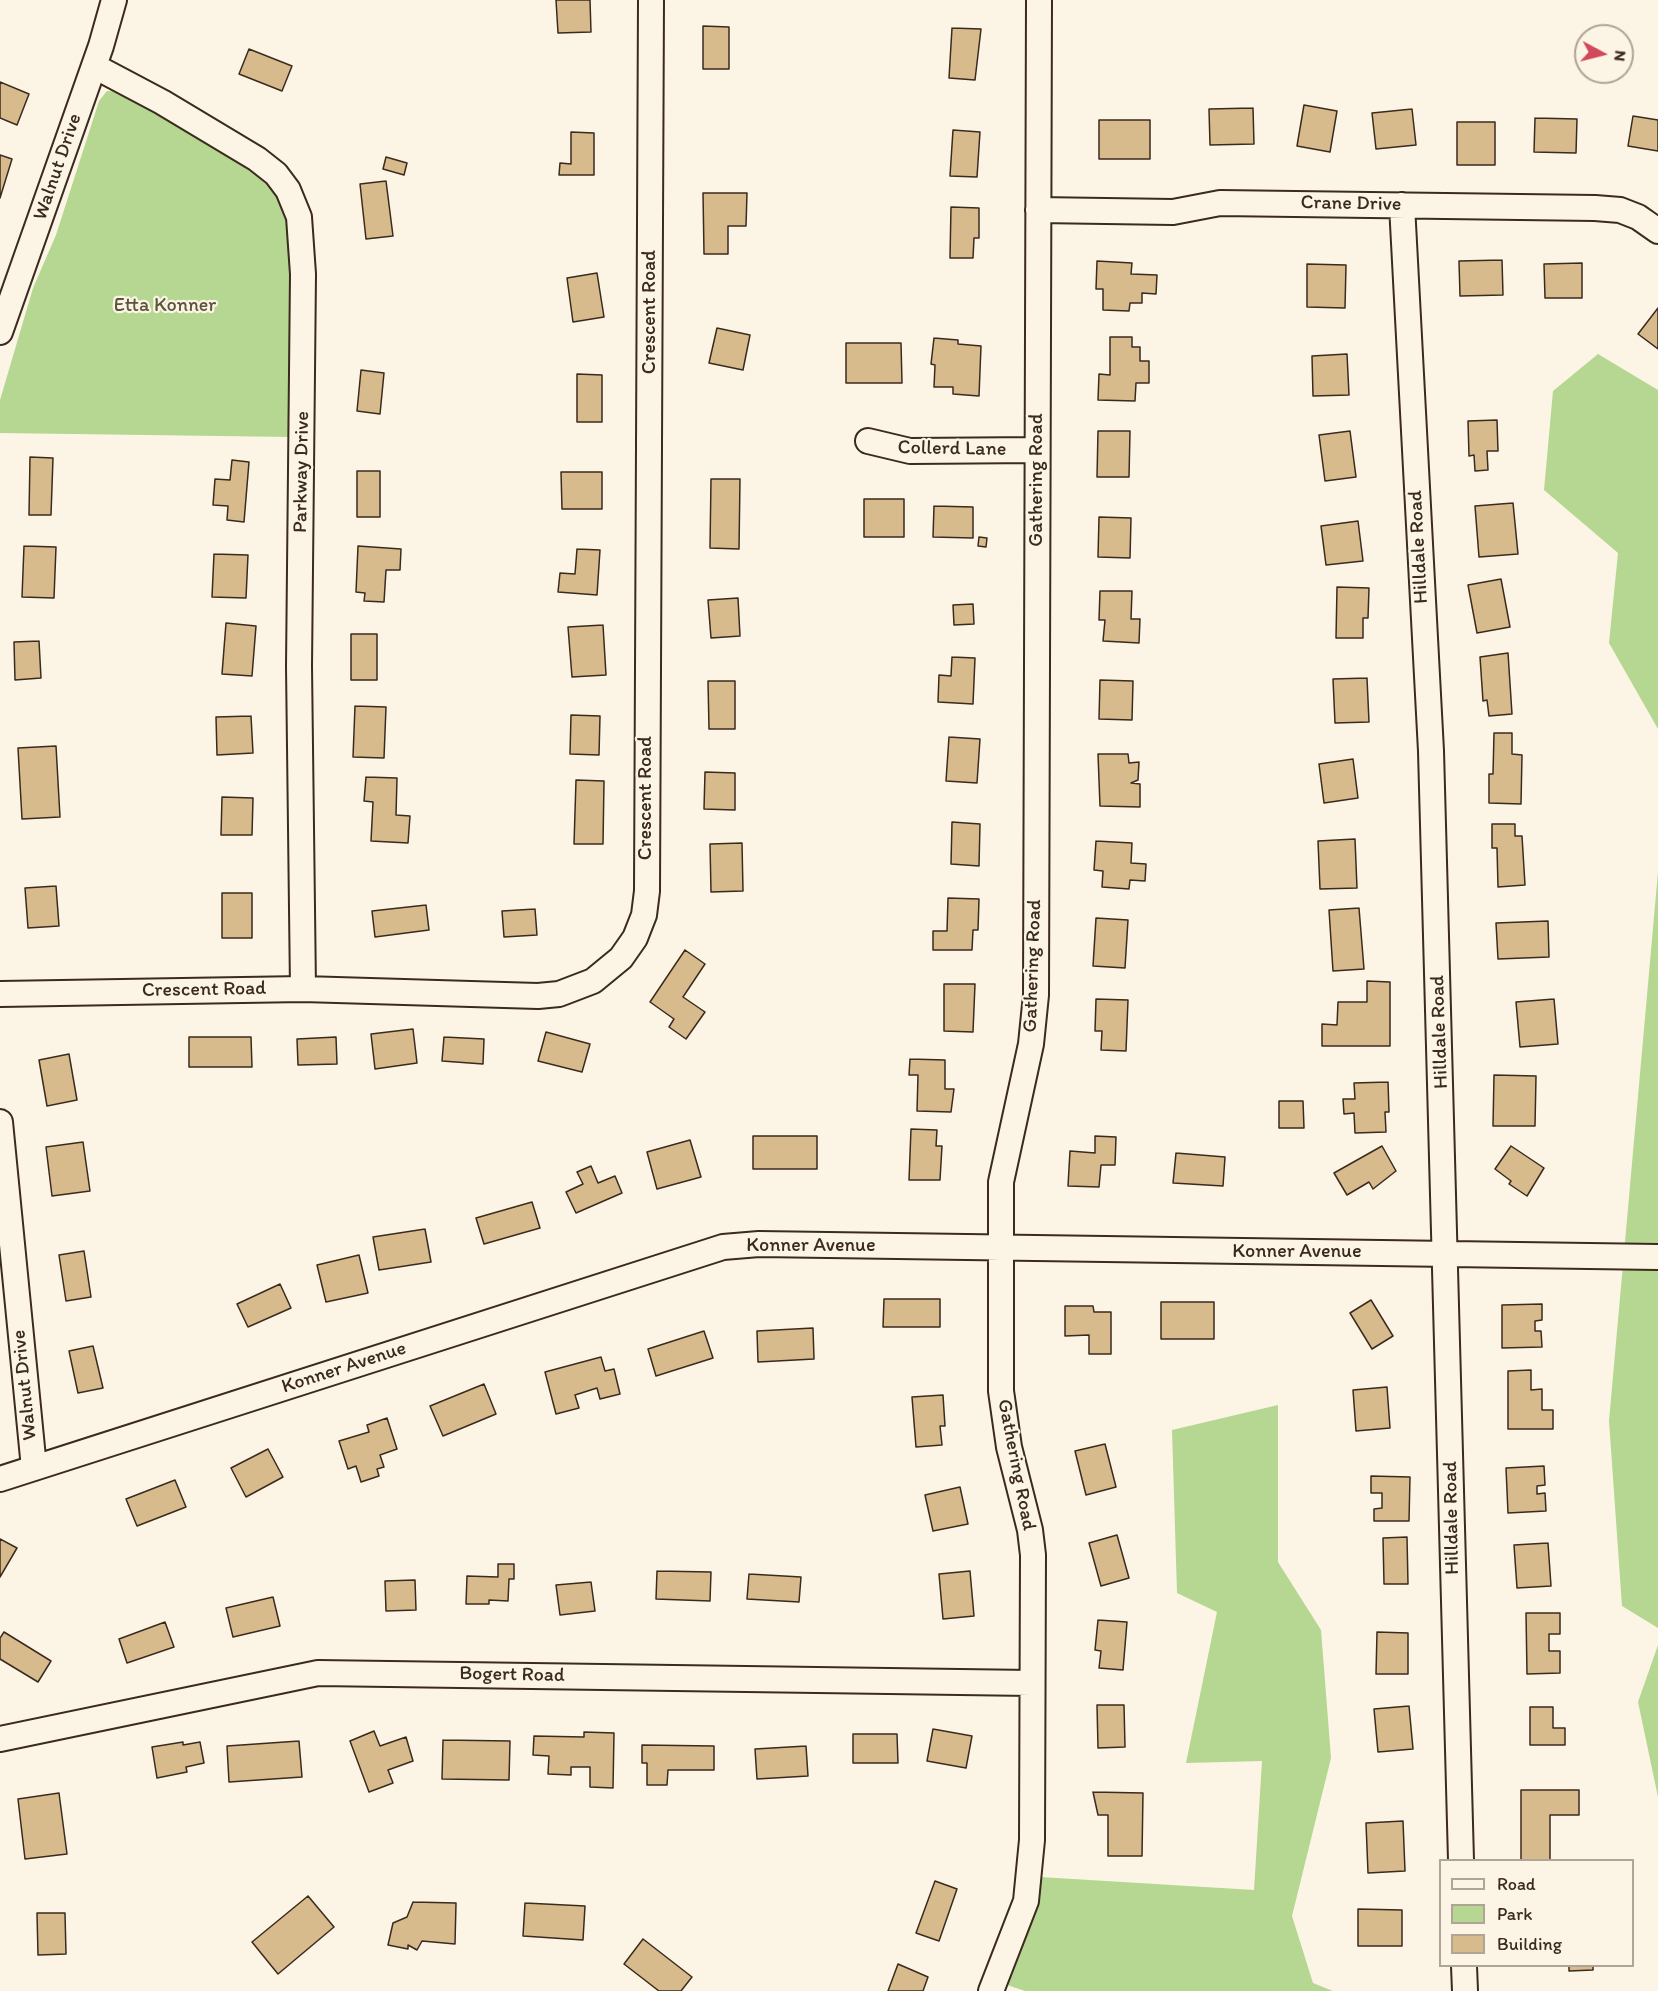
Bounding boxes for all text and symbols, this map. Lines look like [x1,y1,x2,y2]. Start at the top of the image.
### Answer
north arrow [1574,24,1634,84]
text: N [1610,49,1630,63]
street label: Walnut Drive [29,111,87,223]
street label: Crane Drive [1300,191,1402,217]
street label: Crescent Road [638,250,662,374]
park label: Etta Konner [114,294,216,318]
street label: Parkway Drive [289,411,315,533]
street label: Gathering Road [1025,413,1049,547]
street label: Collerd Lane [897,436,1007,462]
street label: Hilldale Road [1404,490,1434,604]
street label: Crescent Road [634,736,658,860]
street label: Gathering Road [1019,899,1047,1033]
street label: Hilldale Road [1426,975,1454,1089]
street label: Crescent Road [142,977,266,1003]
street label: Konner Avenue [746,1234,876,1258]
street label: Konner Avenue [1232,1240,1362,1264]
street label: Walnut Drive [7,1328,43,1442]
street label: Konner Avenue [279,1337,409,1399]
street label: Gathering Road [991,1397,1041,1533]
street label: Hilldale Road [1439,1461,1465,1575]
street label: Bogert Road [459,1662,565,1688]
legend [1439,1859,1634,1967]
text: Road [1497,1873,1536,1895]
text: Park [1497,1903,1532,1925]
text: Building [1497,1933,1562,1955]

